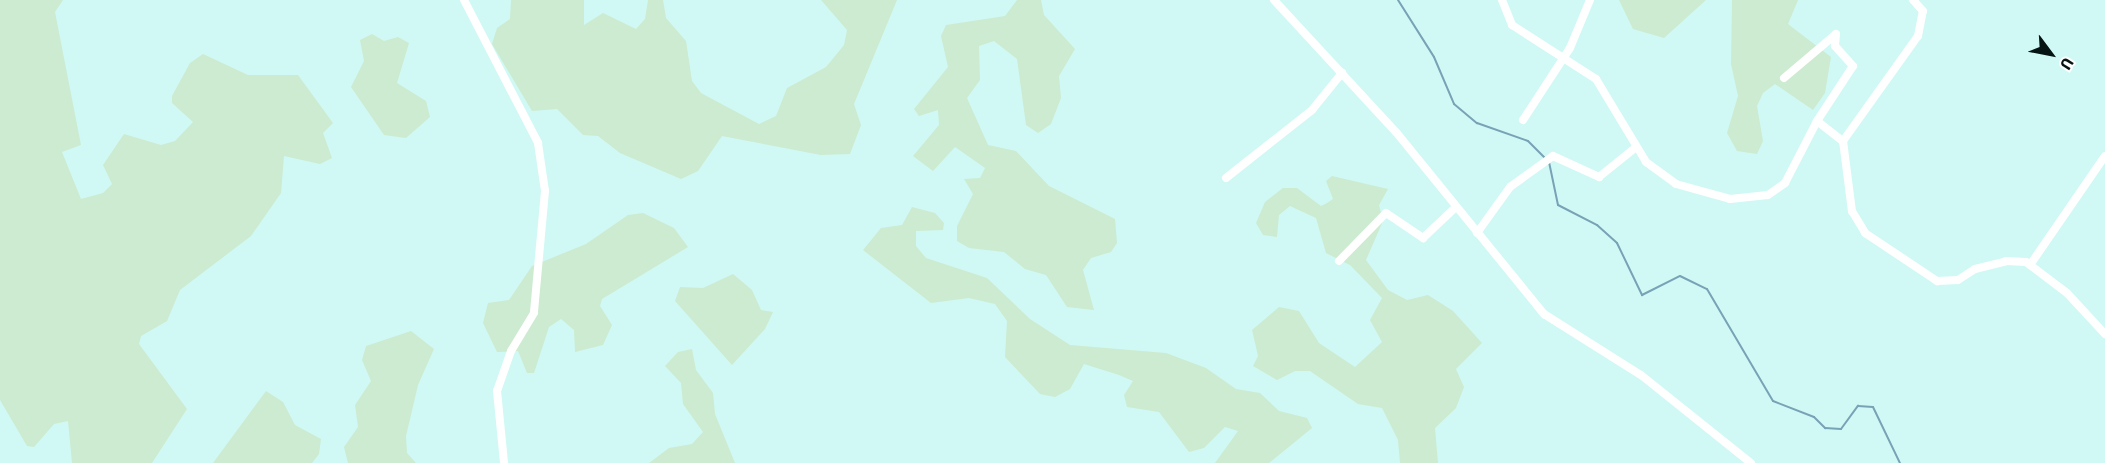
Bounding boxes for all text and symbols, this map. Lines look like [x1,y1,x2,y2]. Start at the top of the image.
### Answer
north arrow [2021,24,2081,84]
text: U [2055,54,2078,73]

